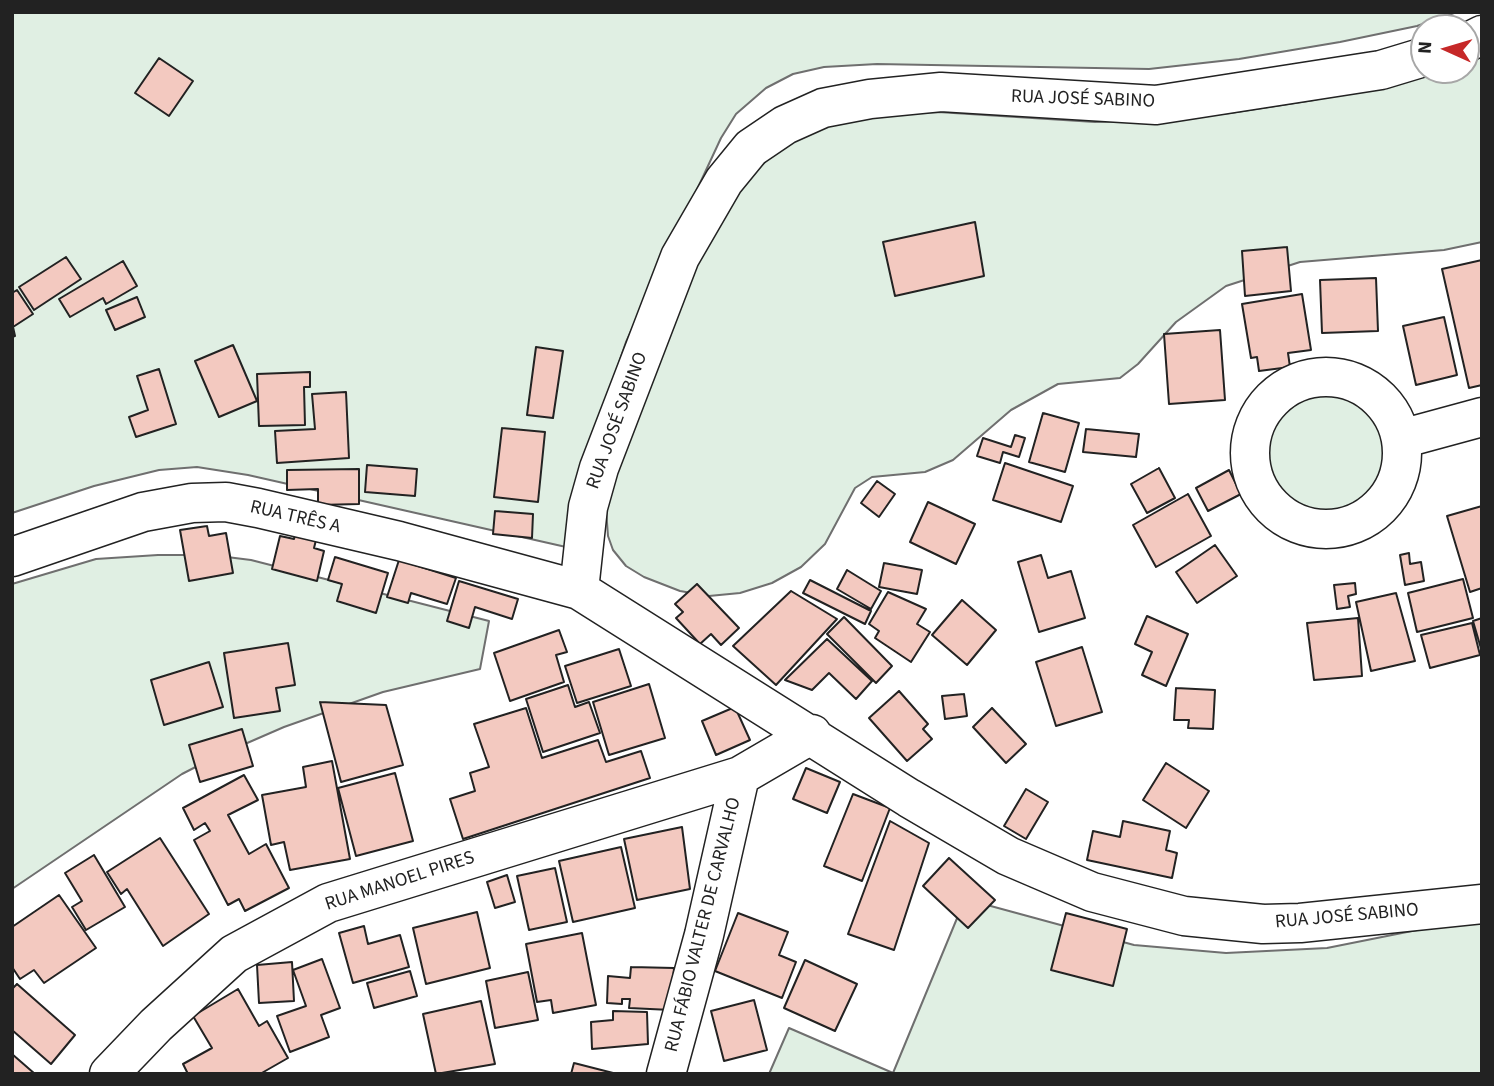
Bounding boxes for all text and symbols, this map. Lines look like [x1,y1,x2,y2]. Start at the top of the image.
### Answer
north arrow [1410,14,1480,84]
text: N [1412,40,1439,55]
street label: RUA JOSÉ SABINO [1011,86,1155,114]
street label: RUA JOSÉ SABINO [583,349,653,493]
street label: RUA TRÊS A [248,497,342,539]
street label: RUA FÁBIO VALTER DE CARVALHO [661,795,747,1055]
street label: RUA MANOEL PIRES [322,847,478,917]
street label: RUA JOSÉ SABINO [1274,899,1420,935]

